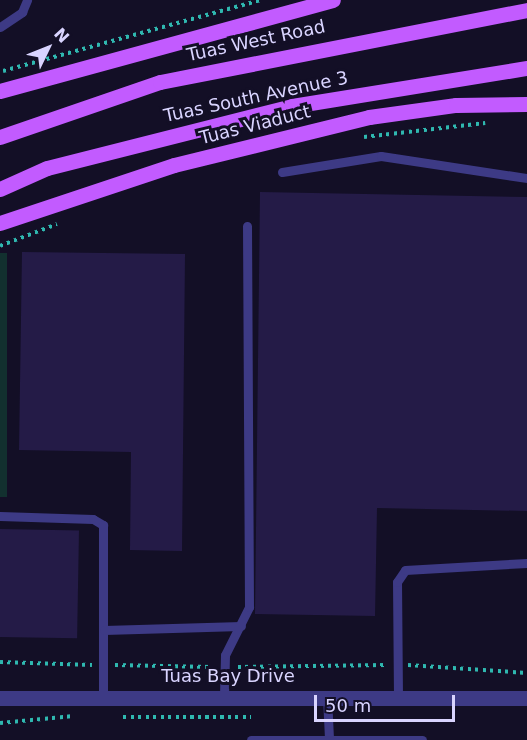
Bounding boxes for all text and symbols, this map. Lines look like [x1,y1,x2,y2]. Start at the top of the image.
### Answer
street label: Tuas West Road [185,16,327,66]
north arrow [18,18,78,78]
text: N [50,24,73,47]
street label: Tuas South Avenue 3 [162,67,350,127]
street label: Tuas Viaduct [197,101,313,149]
street label: Tuas Bay Drive [161,665,295,687]
scale bar [317,683,458,721]
text: 50 m [325,695,371,716]

